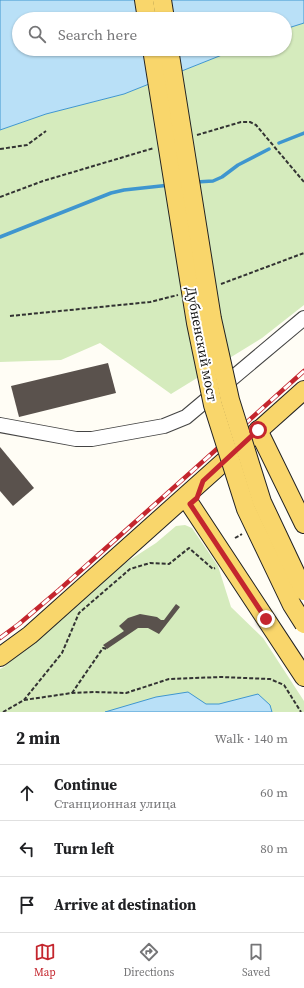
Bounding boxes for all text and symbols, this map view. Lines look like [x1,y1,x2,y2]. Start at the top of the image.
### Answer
search box [12,12,292,56]
icon: search [26,23,48,45]
text: Search here [58,24,137,45]
street label: Дубненский мост [181,285,223,404]
route start [249,421,267,439]
route end [257,610,275,628]
text: 2 min [16,726,60,750]
text: Walk · 140 m [215,730,288,747]
text: Continue [54,774,117,795]
icon: ahead [16,782,38,804]
text: 60 m [260,784,288,801]
text: Станционная улица [54,795,176,812]
icon: left [16,838,38,860]
text: Turn left [54,838,114,859]
text: 80 m [260,840,288,857]
icon: arrive [16,894,38,916]
text: Arrive at destination [54,894,196,915]
tab: Map [34,941,56,980]
tab: Directions [123,941,174,980]
tab: Saved [242,941,270,980]

